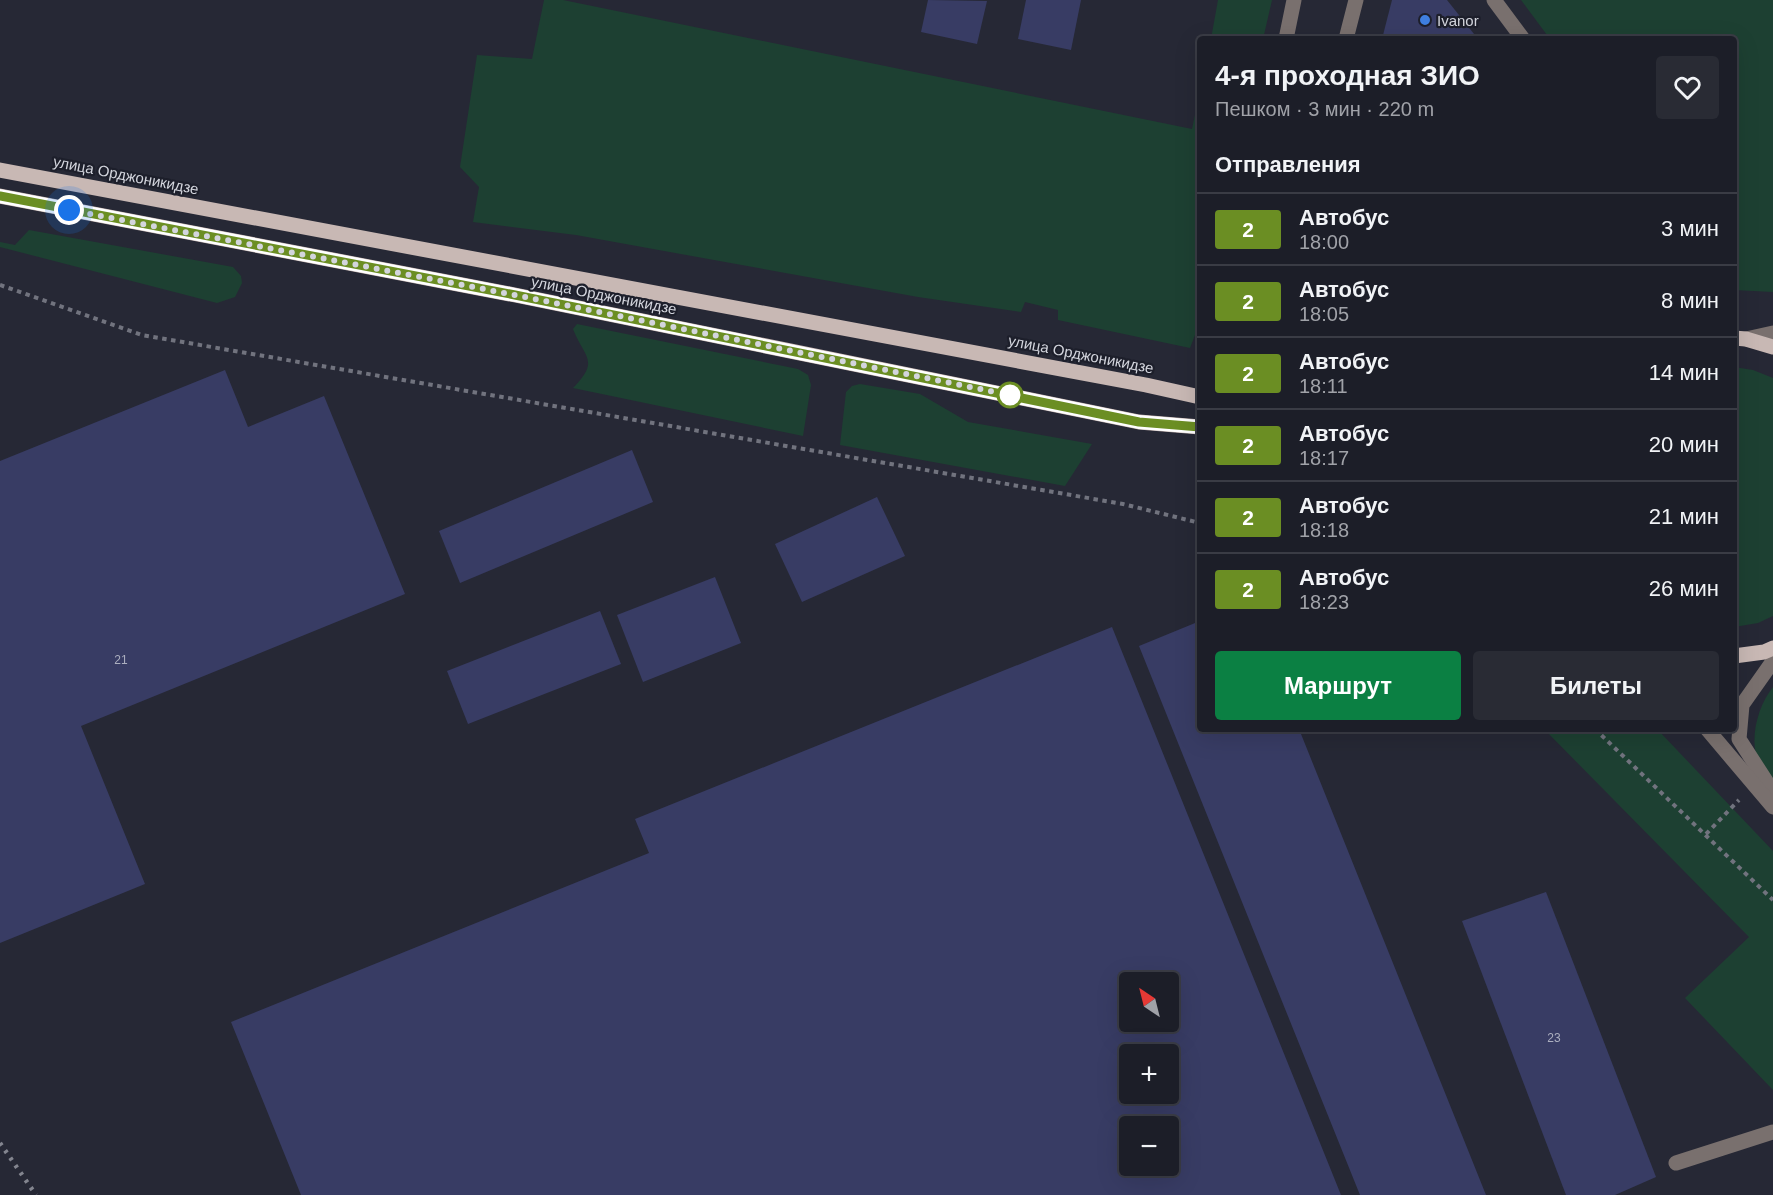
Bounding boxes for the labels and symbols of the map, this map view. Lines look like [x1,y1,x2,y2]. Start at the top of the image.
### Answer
place label: Ivanor [1437,12,1479,29]
marker: Ivanor [1418,13,1432,27]
street label: улица Орджоникидзе [52,153,200,197]
your location [54,195,84,225]
street label: улица Орджоникидзе [530,273,678,317]
street label: улица Орджоникидзе [1007,332,1155,376]
unlabelled marker [997,382,1023,408]
house number: 21 [114,653,128,667]
north arrow [1119,972,1179,1032]
house number: 23 [1547,1031,1561,1045]

